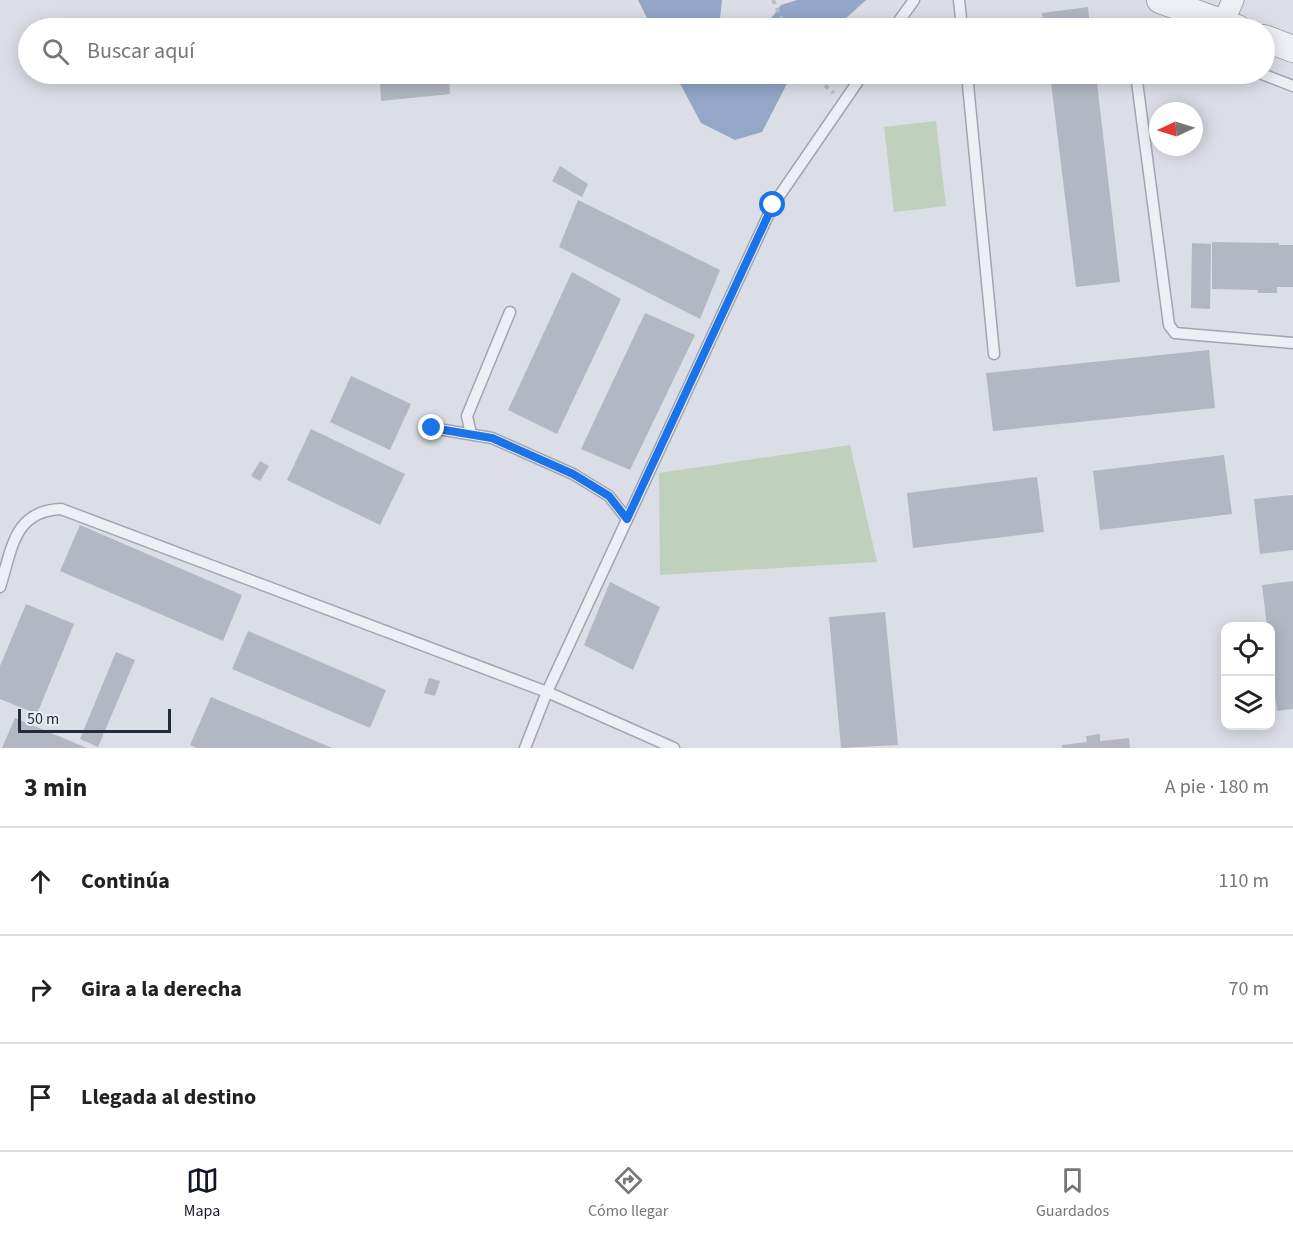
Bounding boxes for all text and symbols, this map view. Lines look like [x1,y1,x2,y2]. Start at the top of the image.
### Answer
search box [18,18,1275,84]
icon: search [39,35,72,68]
text: Buscar aquí [87,35,195,67]
north arrow [1149,102,1203,156]
route start [759,191,785,217]
route end [418,414,444,440]
map controls [1221,622,1275,730]
button: locate [1221,622,1275,676]
button: layers [1221,676,1275,730]
scale bar [18,706,171,734]
text: 50 m [27,708,59,730]
text: 3 min [24,769,87,806]
text: A pie · 180 m [1165,773,1269,801]
icon: ahead [24,865,57,898]
text: Continúa [81,865,170,897]
text: 110 m [1219,867,1269,895]
icon: right [24,973,57,1006]
text: Gira a la derecha [81,973,242,1005]
text: 70 m [1229,975,1269,1003]
icon: arrive [24,1081,57,1114]
text: Llegada al destino [81,1081,256,1113]
tab: Mapa [184,1164,220,1222]
tab: Cómo llegar [588,1164,668,1222]
tab: Guardados [1036,1164,1109,1222]

